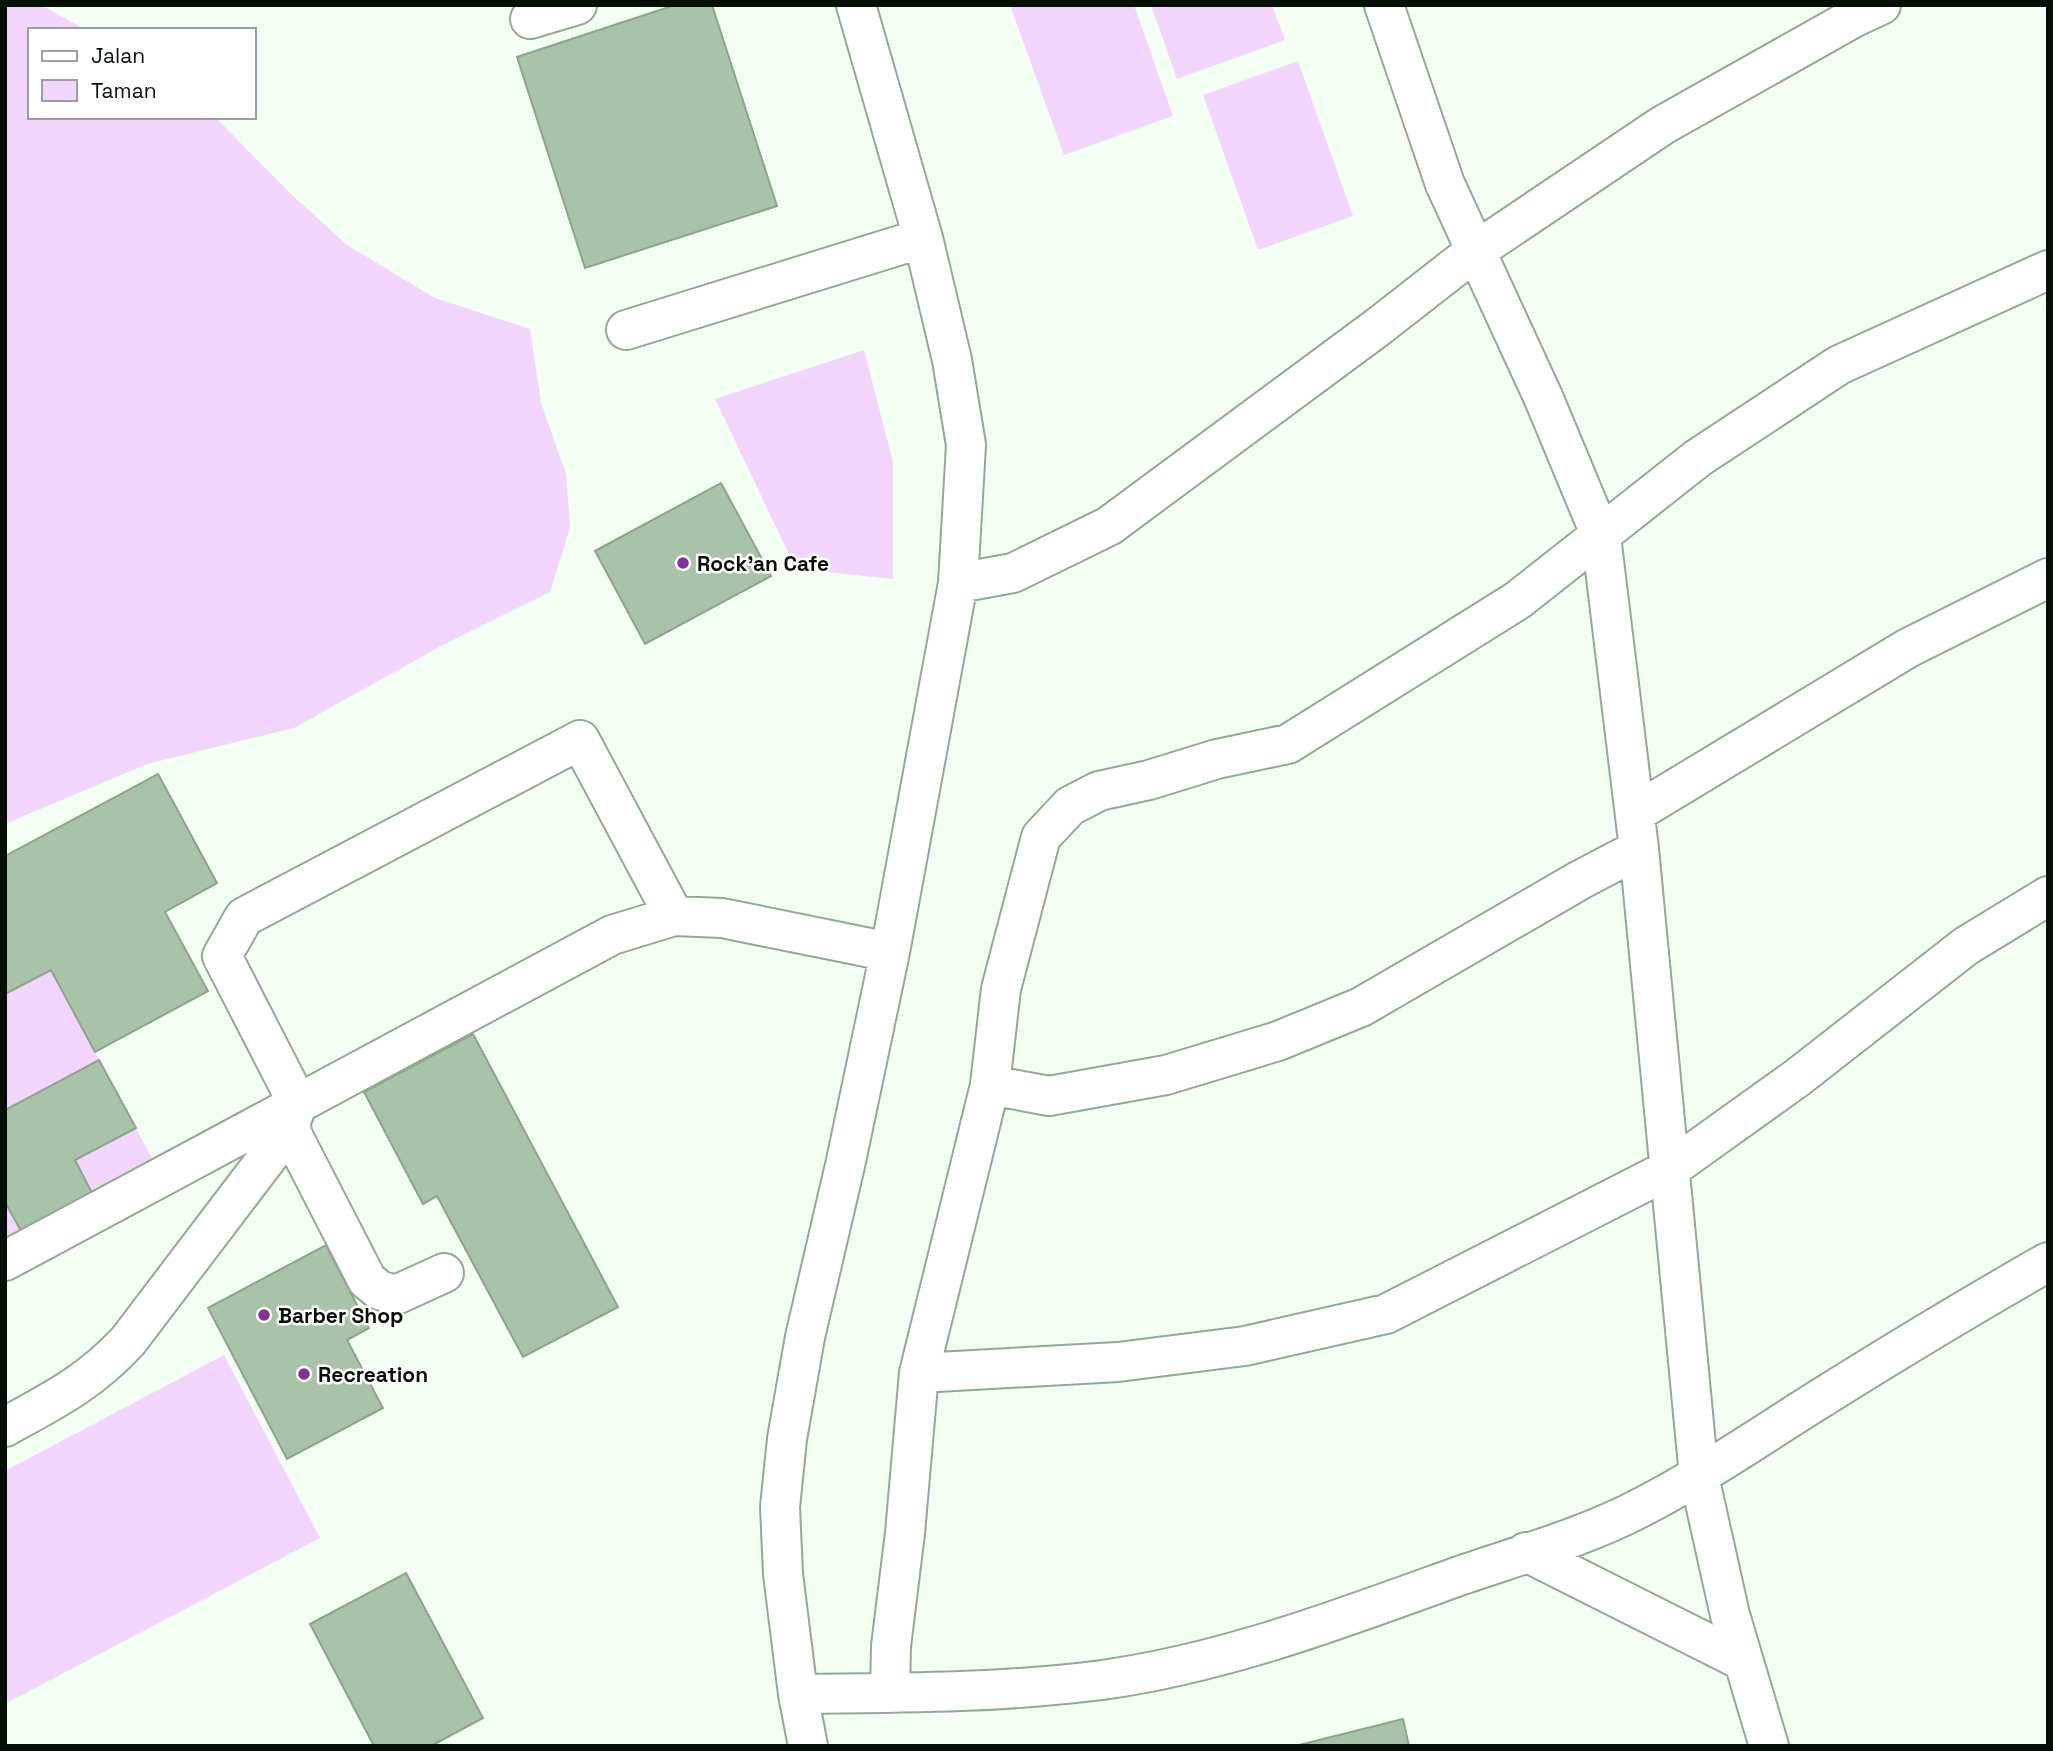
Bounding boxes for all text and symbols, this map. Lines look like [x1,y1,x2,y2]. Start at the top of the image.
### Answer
legend [28,28,256,119]
text: Jalan [91,42,145,69]
text: Taman [91,77,157,104]
place label: Rock'an Cafe [697,550,829,577]
marker: Rock'an Cafe [675,555,691,571]
place label: Barber Shop [278,1302,403,1329]
marker: Barber Shop [256,1307,272,1323]
place label: Recreation [318,1361,428,1388]
marker: Recreation [296,1366,312,1382]

